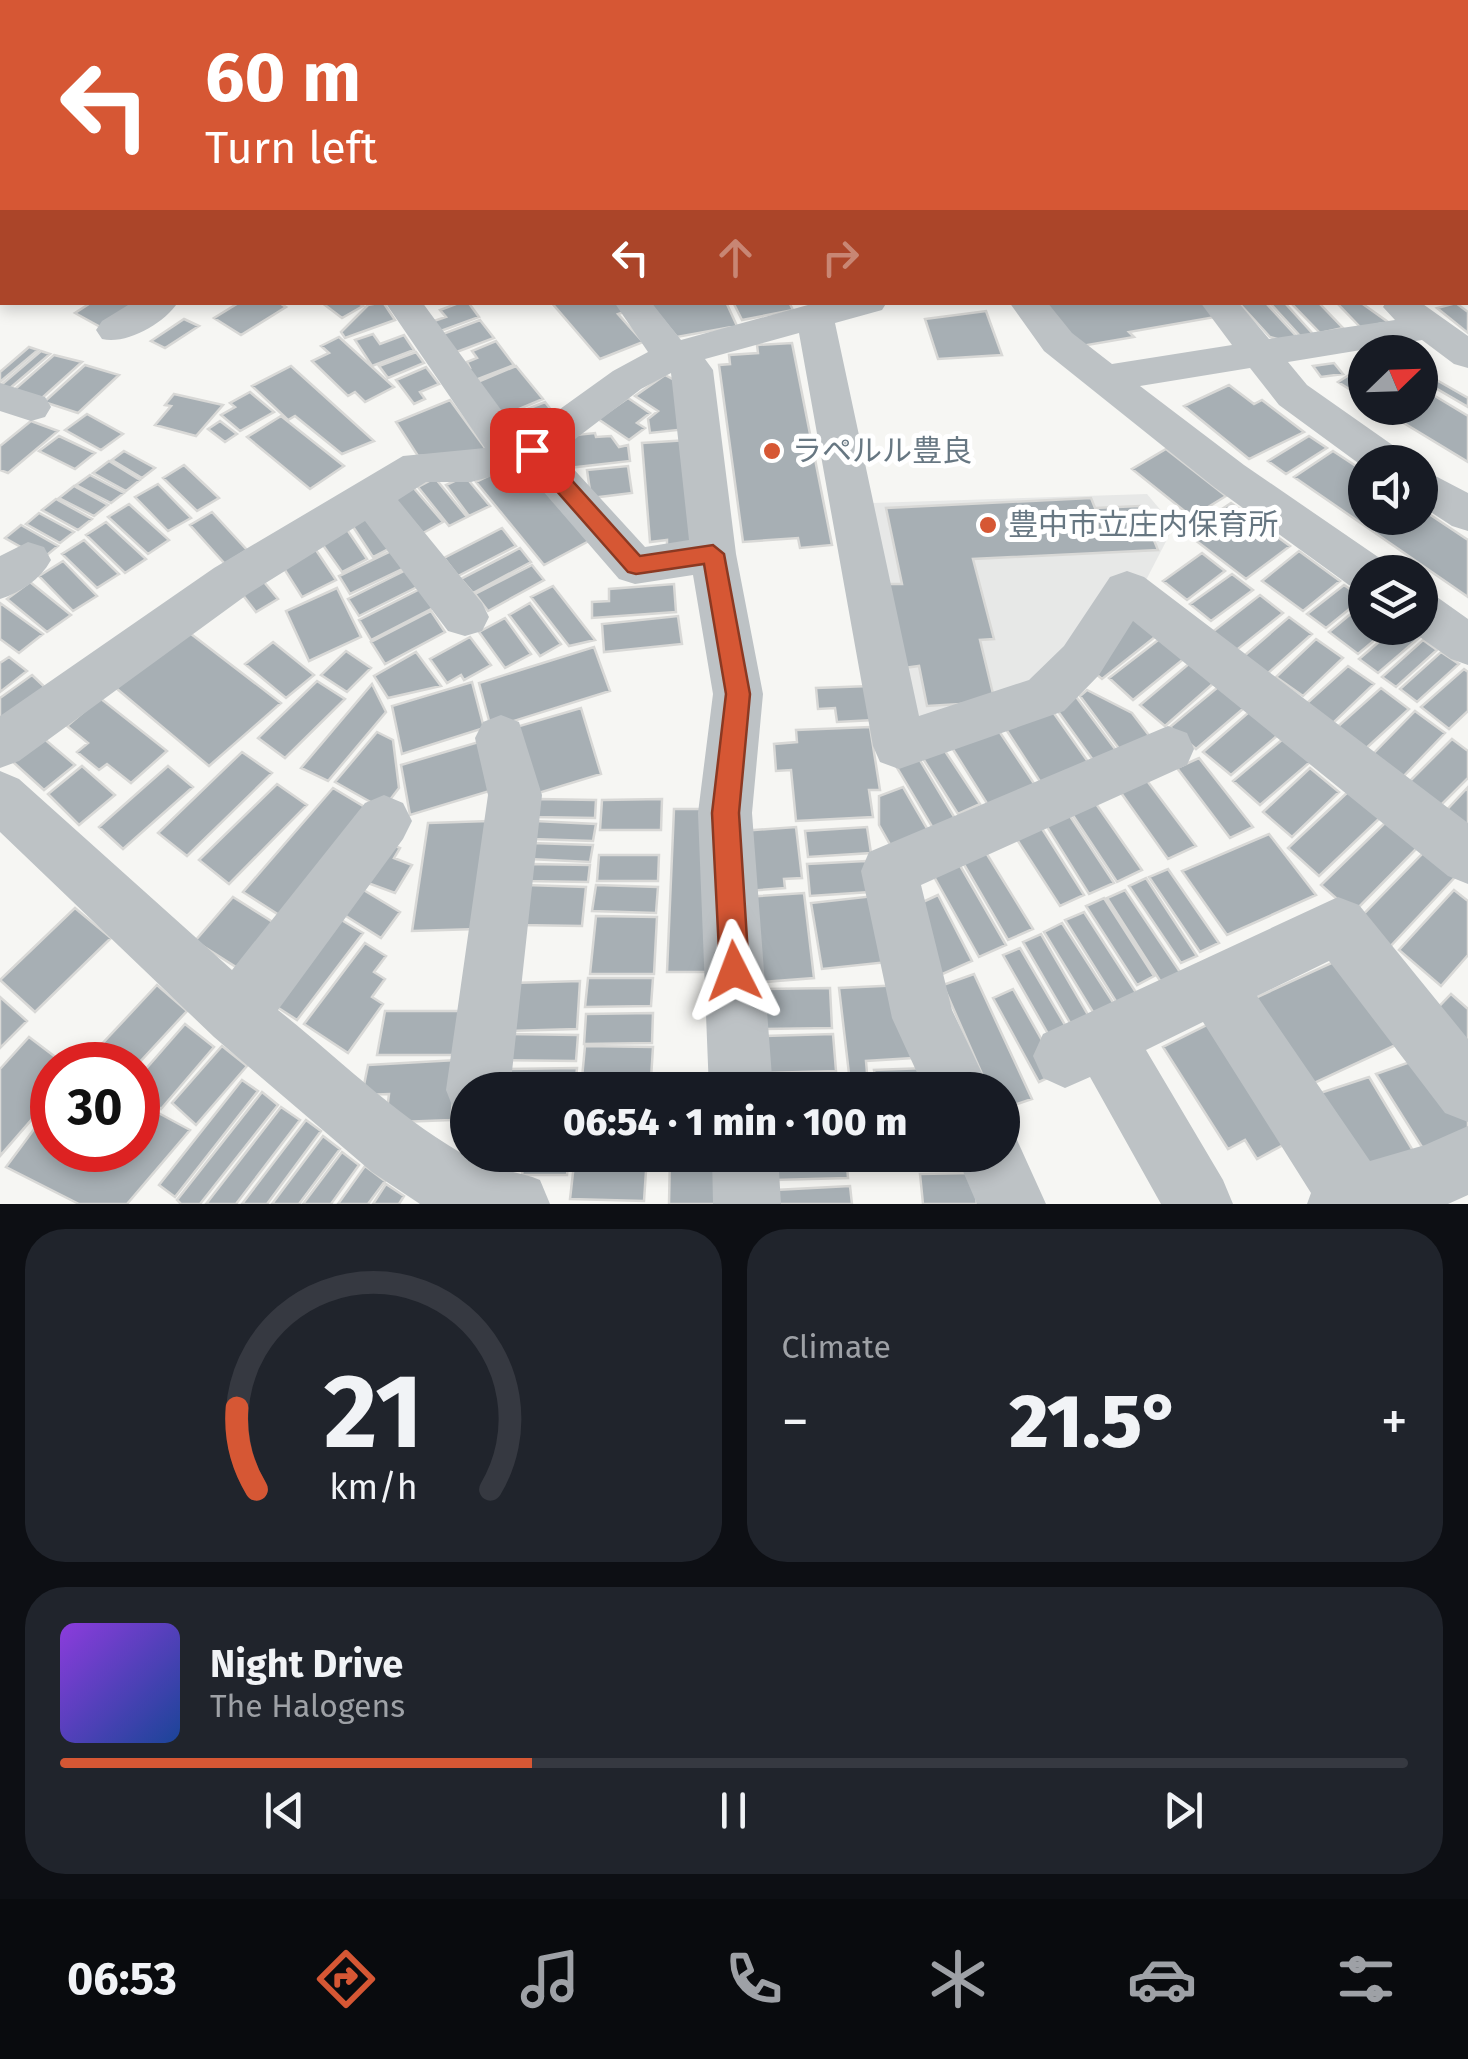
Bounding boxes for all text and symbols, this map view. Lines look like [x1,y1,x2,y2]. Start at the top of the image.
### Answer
text: 60 m [205,36,361,120]
icon: left [40,40,170,170]
text: Turn left [205,121,377,175]
icon: left [603,230,658,285]
icon: ahead [708,230,763,285]
icon: right [813,230,868,285]
north arrow [1348,335,1438,425]
map controls [1348,335,1438,645]
pin [490,408,575,493]
icon: arrive [505,423,560,478]
place label: ラペルル豊良 [792,433,972,469]
marker: ラペルル豊良 [761,440,783,462]
button: sound [1348,445,1438,535]
place label: 豊中市立庄内保育所 [1008,507,1278,543]
marker: 豊中市立庄内保育所 [977,514,999,536]
button: layers [1348,555,1438,645]
position arrow [682,919,786,1023]
speed limit sign: 30 [30,1042,160,1172]
text: 06:54 · 1 min · 100 m [563,1099,907,1145]
text: Climate [782,1328,891,1366]
text: 21 [323,1350,423,1475]
text: 21.5° [1009,1377,1180,1467]
text: − [782,1389,809,1455]
text: + [1381,1389,1408,1455]
text: km/h [329,1466,417,1508]
text: Night Drive [210,1641,403,1687]
text: The Halogens [210,1687,405,1725]
icon: previous [257,1783,312,1838]
icon: pause [706,1783,761,1838]
icon: next [1156,1783,1211,1838]
icon: directions [311,1944,381,2014]
icon: music [515,1944,585,2014]
icon: phone [719,1944,789,2014]
icon: climate [923,1944,993,2014]
icon: car [1127,1944,1197,2014]
icon: filters [1331,1944,1401,2014]
text: 06:53 [67,1952,177,2006]

